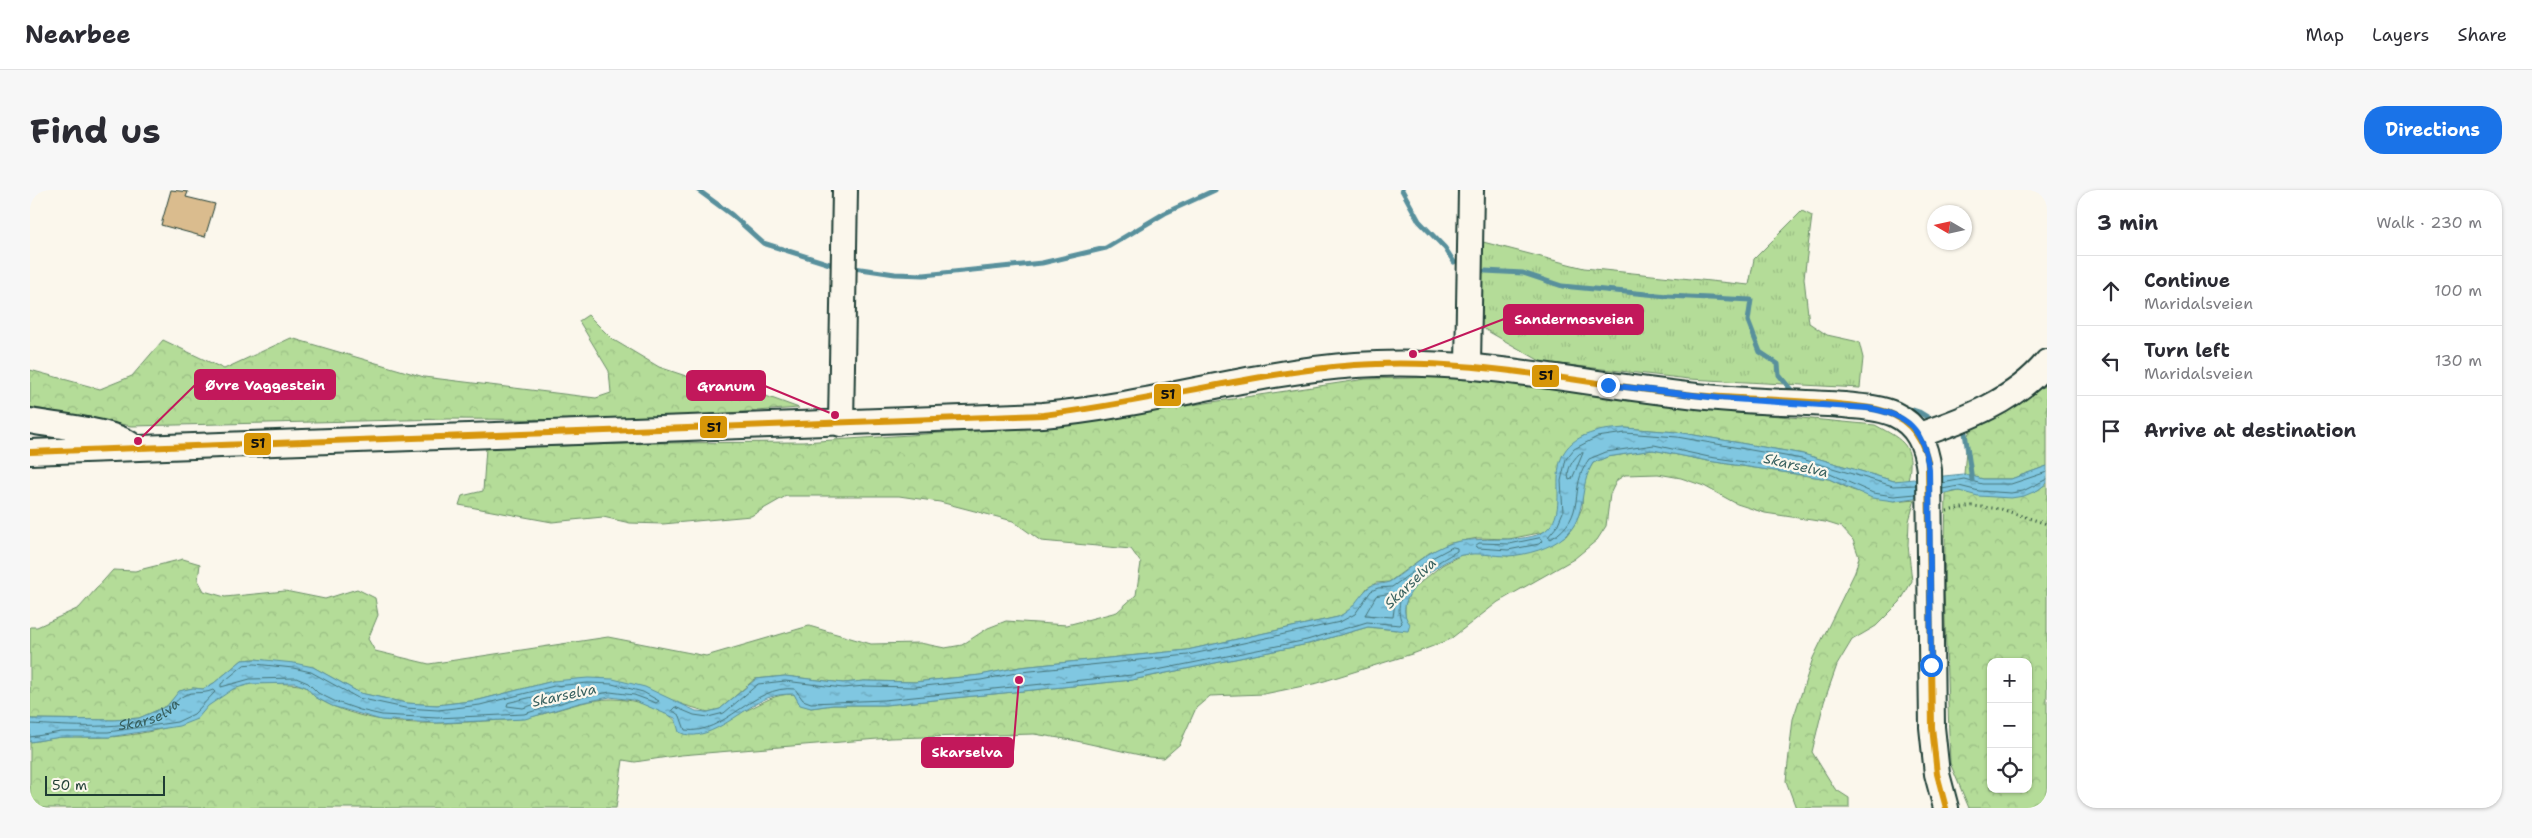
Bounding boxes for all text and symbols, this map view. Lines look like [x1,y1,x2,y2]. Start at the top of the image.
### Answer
text: Nearbee [25,19,131,51]
text: Map [2306,23,2344,47]
text: Layers [2372,23,2429,47]
text: Share [2457,23,2507,47]
button: Directions [2364,106,2502,154]
text: Find us [30,107,161,154]
north arrow [1927,205,1972,250]
text: 3 min [2097,209,2158,237]
text: Walk · 230 m [2376,212,2482,233]
text: Continue [2144,268,2230,293]
icon: ahead [2097,277,2125,305]
text: 100 m [2434,280,2482,301]
text: Maridalsveien [2144,293,2253,314]
callout: Sandermosveien [1504,305,1643,334]
text: Sandermosveien [1514,310,1634,328]
text: Turn left [2144,338,2230,363]
icon: left [2097,347,2125,375]
text: 130 m [2435,350,2482,371]
text: Maridalsveien [2144,363,2253,384]
line badge: 51 [1531,364,1560,388]
text: 51 [1539,366,1553,384]
callout: Øvre Vaggestein [195,370,335,399]
callout: Granum [687,371,765,400]
route end [1597,374,1620,397]
text: Øvre Vaggestein [205,376,325,394]
text: Granum [697,377,755,395]
line badge: 51 [1153,383,1182,407]
text: 51 [1161,385,1175,403]
line badge: 51 [699,415,728,439]
icon: arrive [2097,417,2125,445]
text: 51 [707,418,721,436]
text: Arrive at destination [2144,418,2356,443]
line badge: 51 [243,432,272,456]
text: 51 [251,434,265,452]
water label: Skarselva [1762,449,1830,481]
water label: Skarselva [1380,554,1440,612]
route start [1920,654,1943,677]
map controls [1987,658,2032,793]
button: + [1987,658,2032,703]
water label: Skarselva [530,679,598,711]
water label: Skarselva [117,695,183,734]
button: − [1987,703,2032,748]
callout: Skarselva [922,738,1013,767]
text: Skarselva [931,743,1003,761]
button: locate [1987,748,2032,793]
scale bar [45,773,165,796]
text: 50 m [52,776,87,794]

